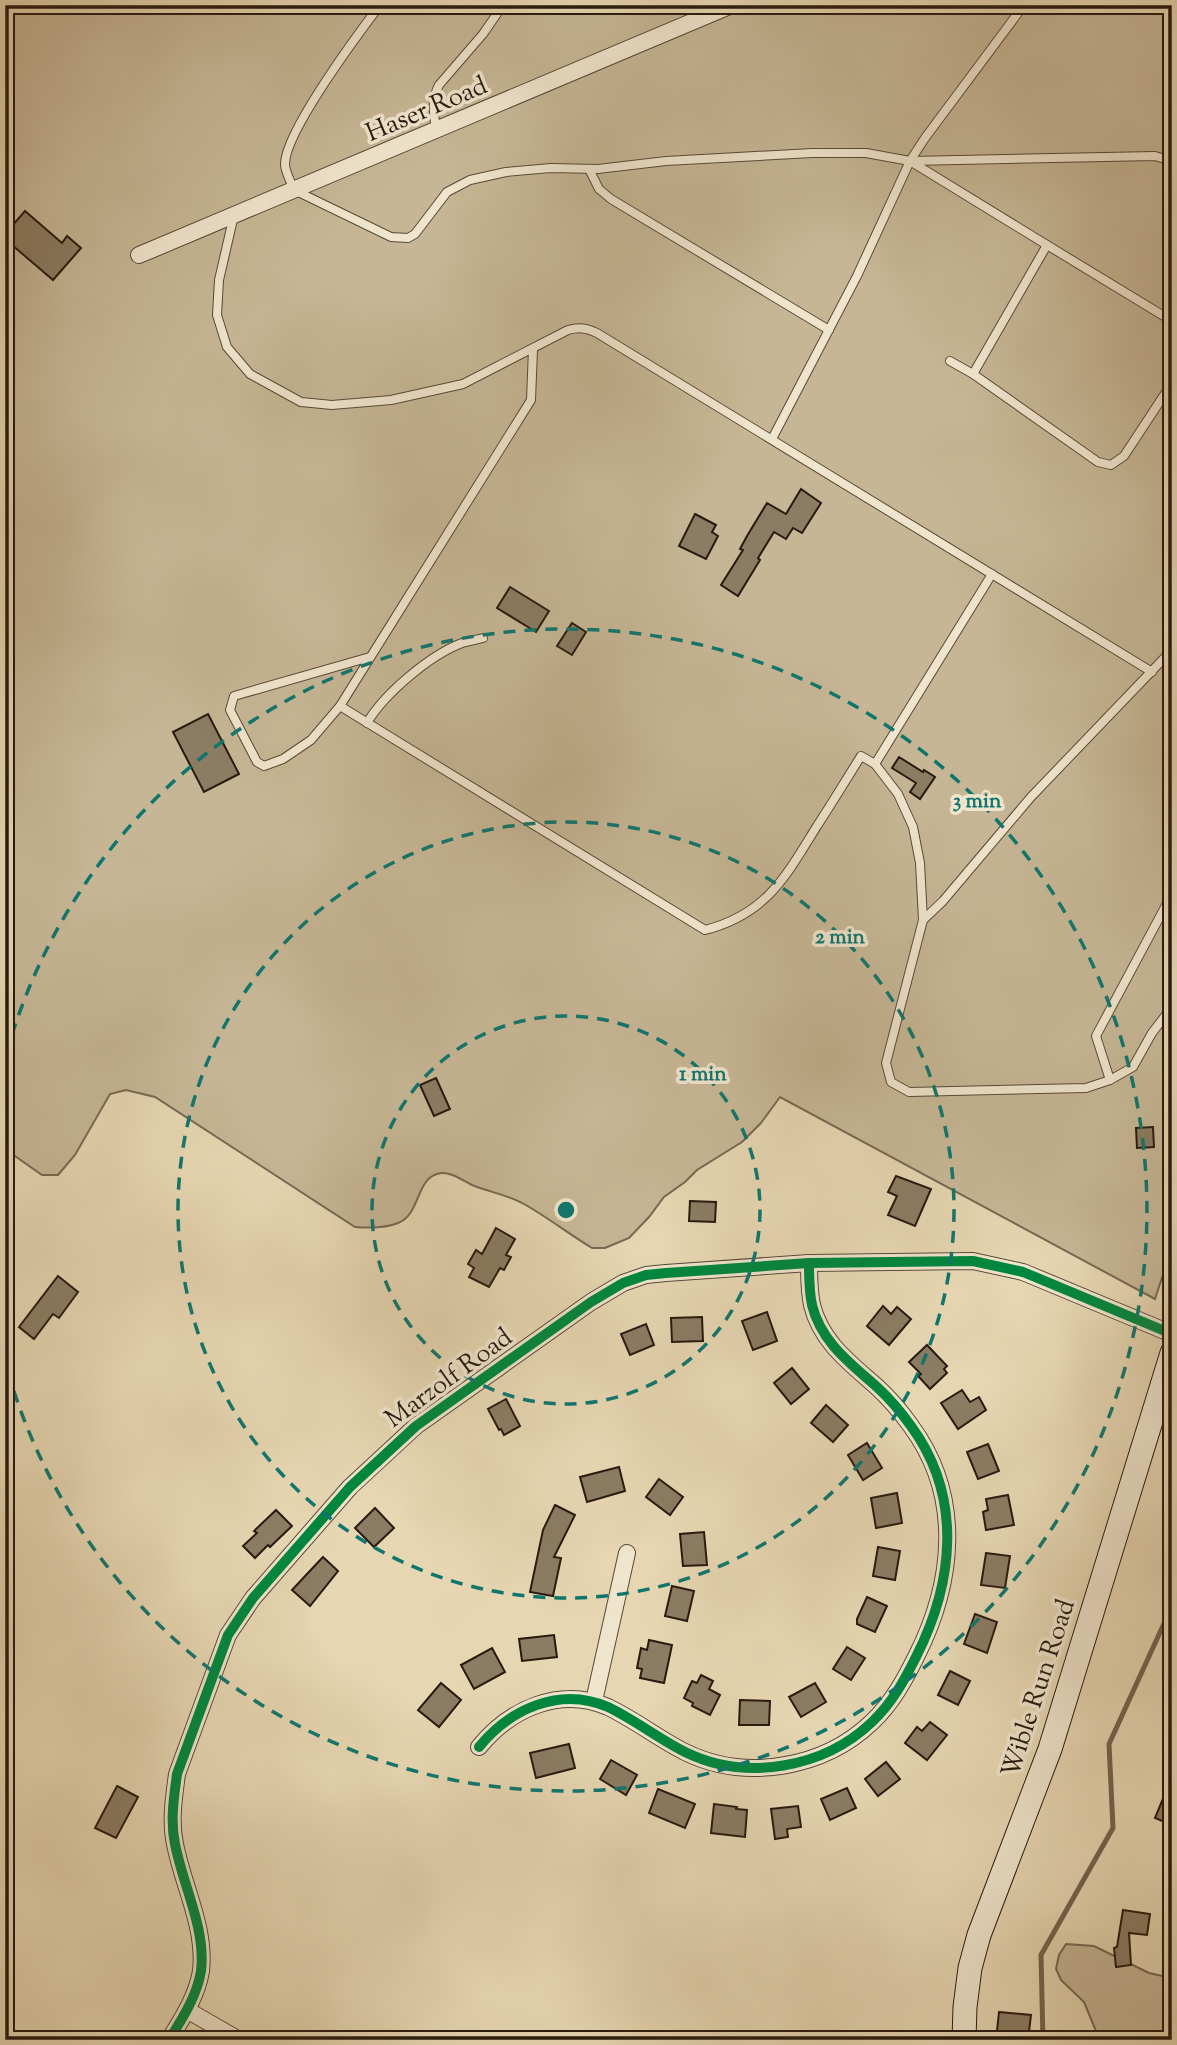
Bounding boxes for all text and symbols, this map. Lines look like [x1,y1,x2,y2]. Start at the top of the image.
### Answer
street label: Haser Road [361,68,494,152]
text: 3 min [953,787,1002,817]
text: 2 min [815,923,866,953]
text: 1 min [679,1060,727,1090]
centre of rings [554,1198,578,1222]
street label: Marzolf Road [378,1320,521,1438]
street label: Wible Run Road [993,1595,1086,1783]

